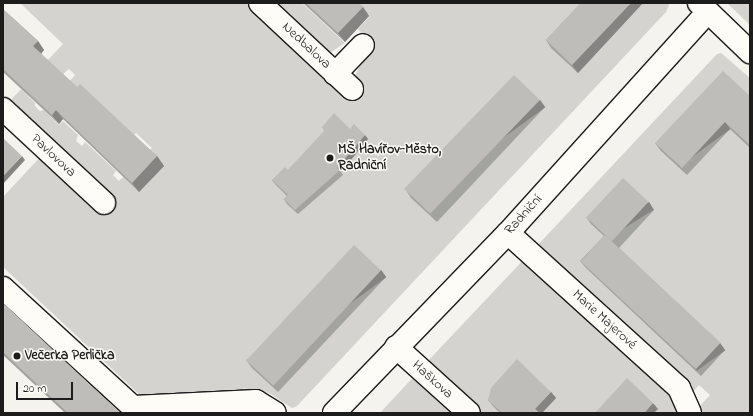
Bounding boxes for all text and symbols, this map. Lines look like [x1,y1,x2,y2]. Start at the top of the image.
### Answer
street label: Nedbalova [278,19,334,73]
street label: Pavlovova [27,131,79,181]
place label: MŠ Havířov-Město, Radniční [338,142,441,174]
marker: MŠ Havířov-Město, Radniční [325,153,335,163]
street label: Radniční [502,191,546,239]
street label: Marie Majerové [568,287,640,353]
place label: Večerka Perlička [25,348,115,364]
marker: Večerka Perlička [12,351,22,361]
street label: Haškova [408,357,456,403]
scale bar [18,374,75,400]
text: 20 m [23,380,46,398]

